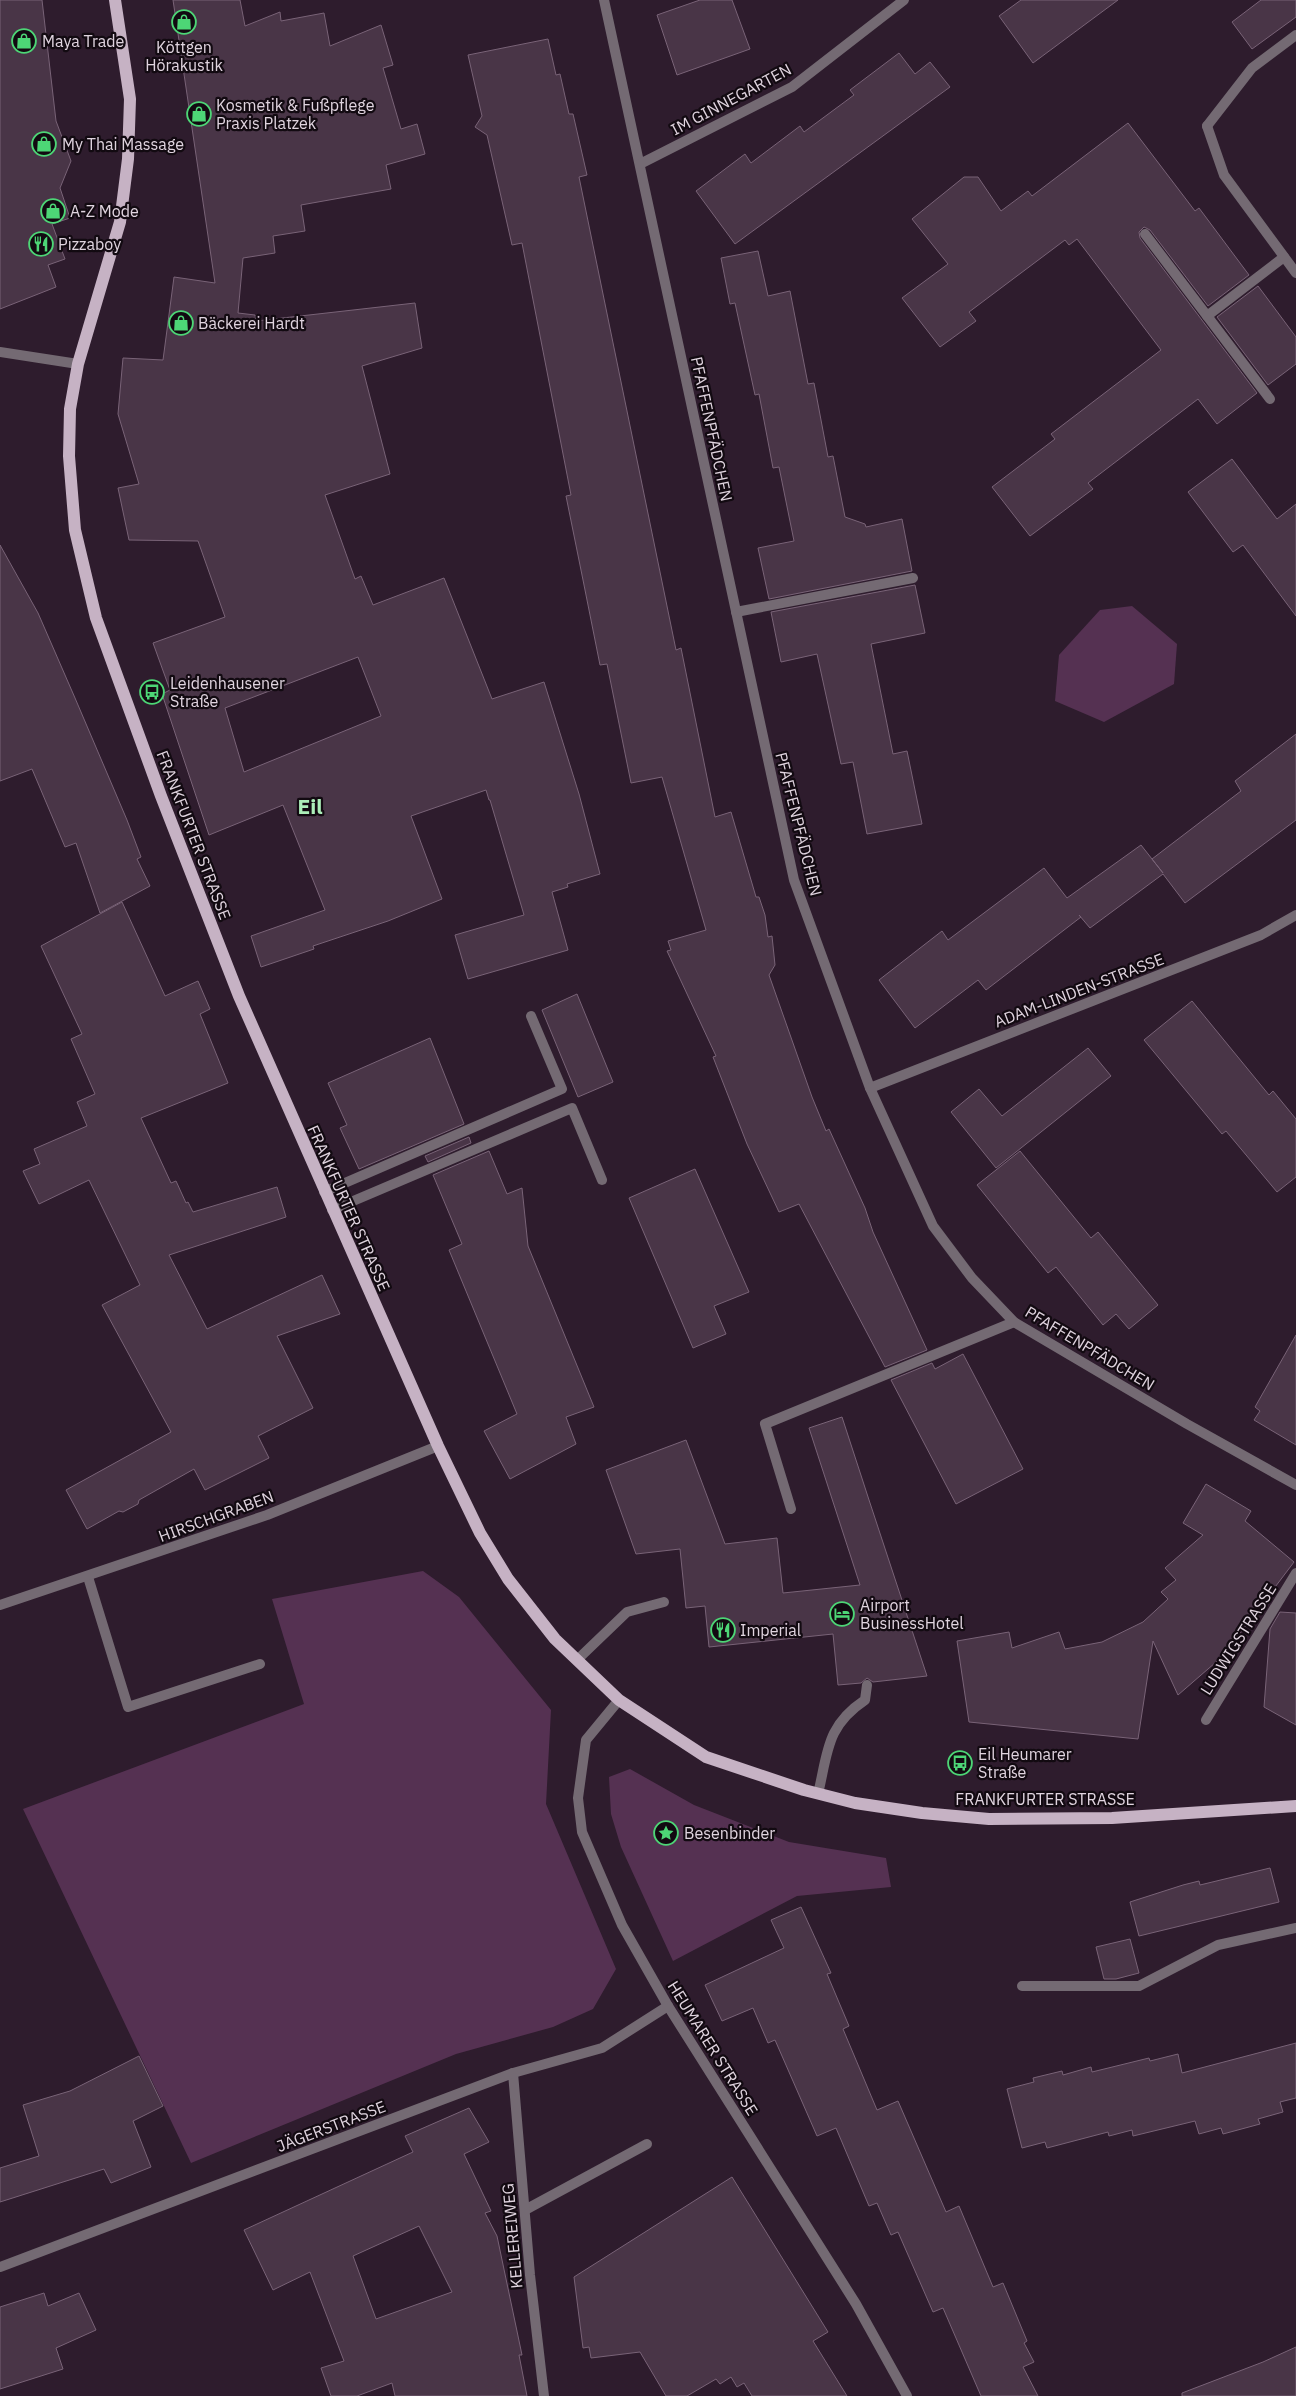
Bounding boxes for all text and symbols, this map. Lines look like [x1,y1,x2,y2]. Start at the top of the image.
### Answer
shop icon: Köttgen Hörakustik [171,9,197,35]
shop icon: Maya Trade [11,28,37,54]
place label: Maya Trade [42,31,125,51]
place label: Köttgen Hörakustik [145,37,223,75]
street label: IM GINNEGARTEN [667,59,795,139]
place label: Kosmetik & Fußpflege Praxis Platzek [216,95,375,133]
shop icon: Kosmetik & Fußpflege Praxis Platzek [186,101,212,127]
shop icon: My Thai Massage [31,131,57,157]
place label: My Thai Massage [62,134,184,154]
shop icon: A-Z Mode [40,198,66,224]
place label: A-Z Mode [70,201,139,221]
restaurant icon: Pizzaboy [28,231,54,257]
place label: Pizzaboy [58,234,121,254]
shop icon: Bäckerei Hardt [168,310,194,336]
place label: Bäckerei Hardt [198,313,305,333]
street label: PFAFFENPFÄDCHEN [687,355,737,503]
place label: Leidenhausener Straße [170,673,285,711]
bus stop icon: Leidenhausener Straße [139,679,165,705]
street label: FRANKFURTER STRASSE [152,748,236,922]
street label: PFAFFENPFÄDCHEN [771,750,827,898]
district label: Eil [297,792,323,820]
street label: ADAM-LINDEN-STRASSE [991,948,1167,1032]
street label: FRANKFURTER STRASSE [303,1122,395,1294]
street label: PFAFFENPFÄDCHEN [1022,1301,1158,1395]
street label: HIRSCHGRABEN [156,1486,276,1546]
street label: LUDWIGSTRASSE [1196,1580,1280,1698]
place label: Airport BusinessHotel [860,1595,964,1633]
hotel icon: Airport BusinessHotel [829,1601,855,1627]
restaurant icon: Imperial [710,1617,736,1643]
place label: Imperial [740,1620,801,1640]
place label: Eil Heumarer Straße [978,1744,1072,1782]
bus stop icon: Eil Heumarer Straße [947,1750,973,1776]
street label: FRANKFURTER STRASSE [955,1789,1135,1809]
place icon: Besenbinder [653,1820,679,1846]
place label: Besenbinder [684,1823,775,1843]
street label: HEUMARER STRASSE [663,1977,763,2119]
street label: JÄGERSTRASSE [274,2096,388,2156]
street label: KELLEREIWEG [497,2183,527,2289]

